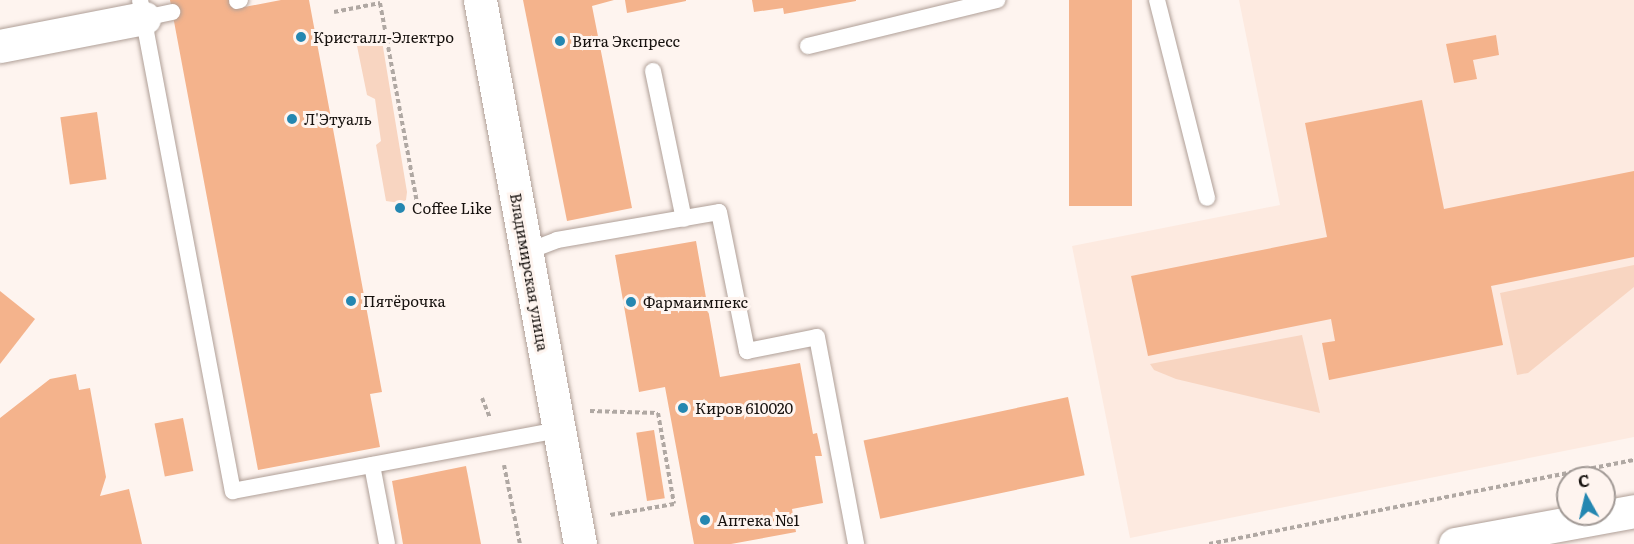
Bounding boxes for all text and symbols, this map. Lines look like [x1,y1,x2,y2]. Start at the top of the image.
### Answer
place label: Кристалл-Электро [313,28,454,46]
marker: Кристалл-Электро [294,30,308,44]
place label: Вита Экспресс [572,32,680,50]
marker: Вита Экспресс [553,34,567,48]
place label: Л'Этуаль [304,110,372,128]
marker: Л'Этуаль [285,112,299,126]
street label: Владимирская улица [507,192,553,352]
place label: Coffee Like [412,199,492,217]
marker: Coffee Like [393,201,407,215]
place label: Пятёрочка [363,292,446,310]
place label: Фармаимпекс [643,293,748,311]
marker: Пятёрочка [344,294,358,308]
marker: Фармаимпекс [624,295,638,309]
place label: Киров 610020 [695,399,793,417]
marker: Киров 610020 [676,401,690,415]
north arrow [1556,466,1616,526]
text: С [1576,467,1591,493]
place label: Аптека №1 [717,511,800,529]
marker: Аптека №1 [698,513,712,527]

